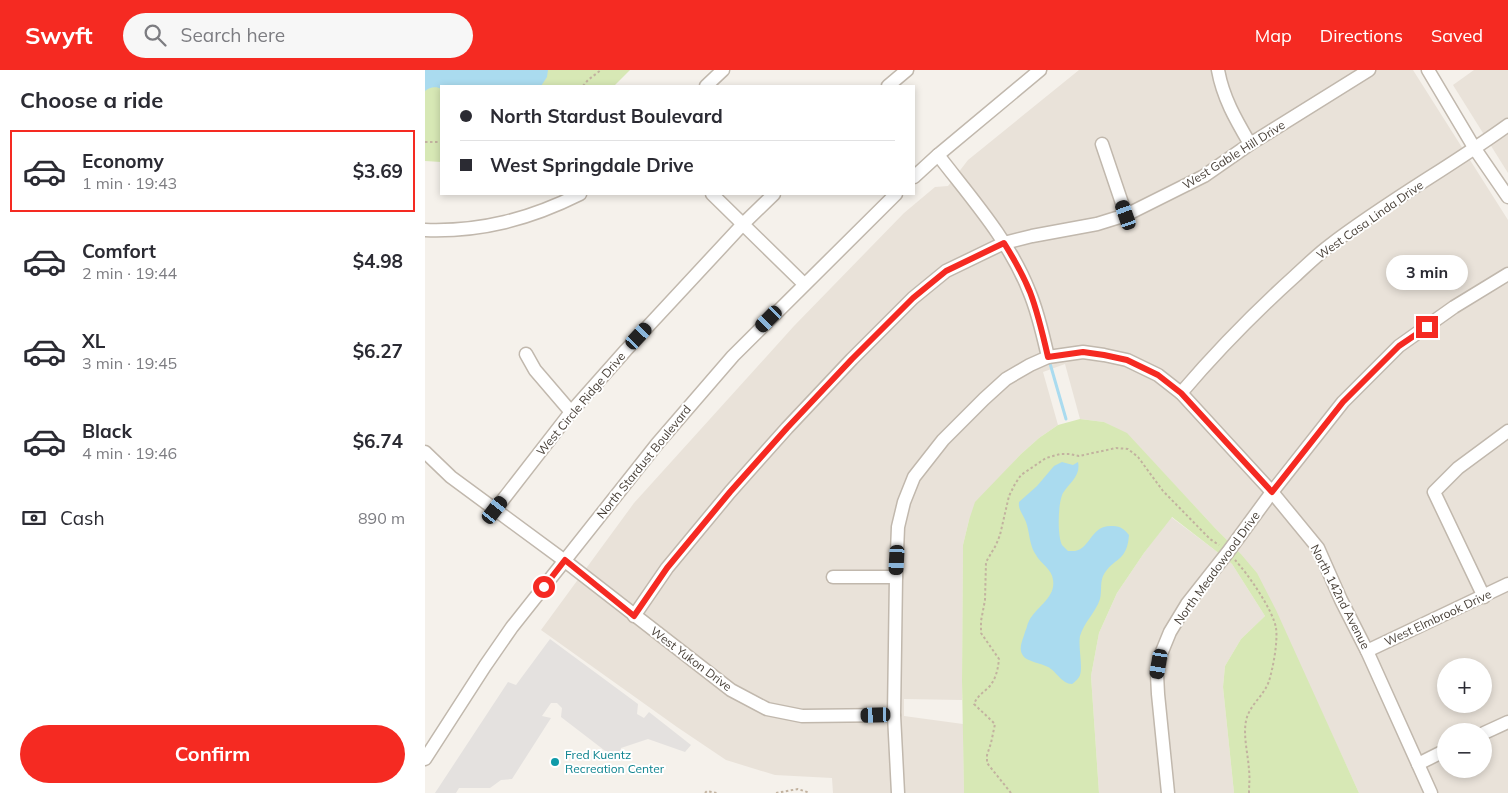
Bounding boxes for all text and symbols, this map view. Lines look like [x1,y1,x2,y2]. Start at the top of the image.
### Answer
search box [123,13,473,58]
text: Swyft [25,20,93,50]
icon: search [141,21,169,49]
text: Search here [181,23,285,47]
text: Map [1255,24,1292,47]
text: Directions [1320,24,1403,47]
text: Saved [1431,24,1483,47]
text: Choose a ride [20,86,163,114]
text: North Stardust Boulevard [490,104,723,128]
street label: West Gable Hill Drive [1180,117,1288,192]
icon: car [22,149,67,194]
text: Economy [82,149,164,173]
text: West Springdale Drive [490,153,694,177]
text: $3.69 [353,159,403,183]
text: 1 min · 19:43 [82,173,177,193]
street label: West Casa Linda Drive [1313,177,1426,262]
car [1114,198,1137,232]
icon: car [22,239,67,284]
text: Comfort [82,239,156,263]
text: $4.98 [353,249,403,273]
callout: 3 min [1386,254,1468,290]
text: 3 min [1406,262,1448,282]
text: 2 min · 19:44 [82,263,177,283]
car [753,303,784,335]
route end [1416,316,1438,338]
car [623,320,654,352]
icon: car [22,329,67,374]
text: XL [82,329,105,353]
text: $6.27 [353,339,403,363]
street label: West Circle Ridge Drive [533,349,628,458]
text: 3 min · 19:45 [82,353,177,373]
street label: North Stardust Boulevard [593,402,694,521]
icon: car [22,419,67,464]
text: Black [82,419,132,443]
text: $6.74 [353,429,403,453]
text: 4 min · 19:46 [82,443,177,463]
car [479,494,510,526]
icon: cash [20,504,48,532]
text: Cash [60,506,105,530]
text: 890 m [358,508,405,528]
street label: North Meadowood Drive [1170,508,1263,627]
street label: North 142nd Avenue [1308,542,1373,652]
car [888,545,905,575]
route start [533,576,555,598]
street label: West Elmbrook Drive [1382,586,1494,649]
street label: West Yukon Drive [648,623,735,694]
car [1149,648,1168,680]
map controls [1437,658,1492,778]
button: + [1437,658,1492,713]
car [860,707,891,723]
button: − [1437,723,1492,778]
button: Confirm [20,725,405,783]
place label: Fred Kuentz Recreation Center [565,747,665,776]
marker: Fred Kuentz Recreation Center [549,756,561,768]

